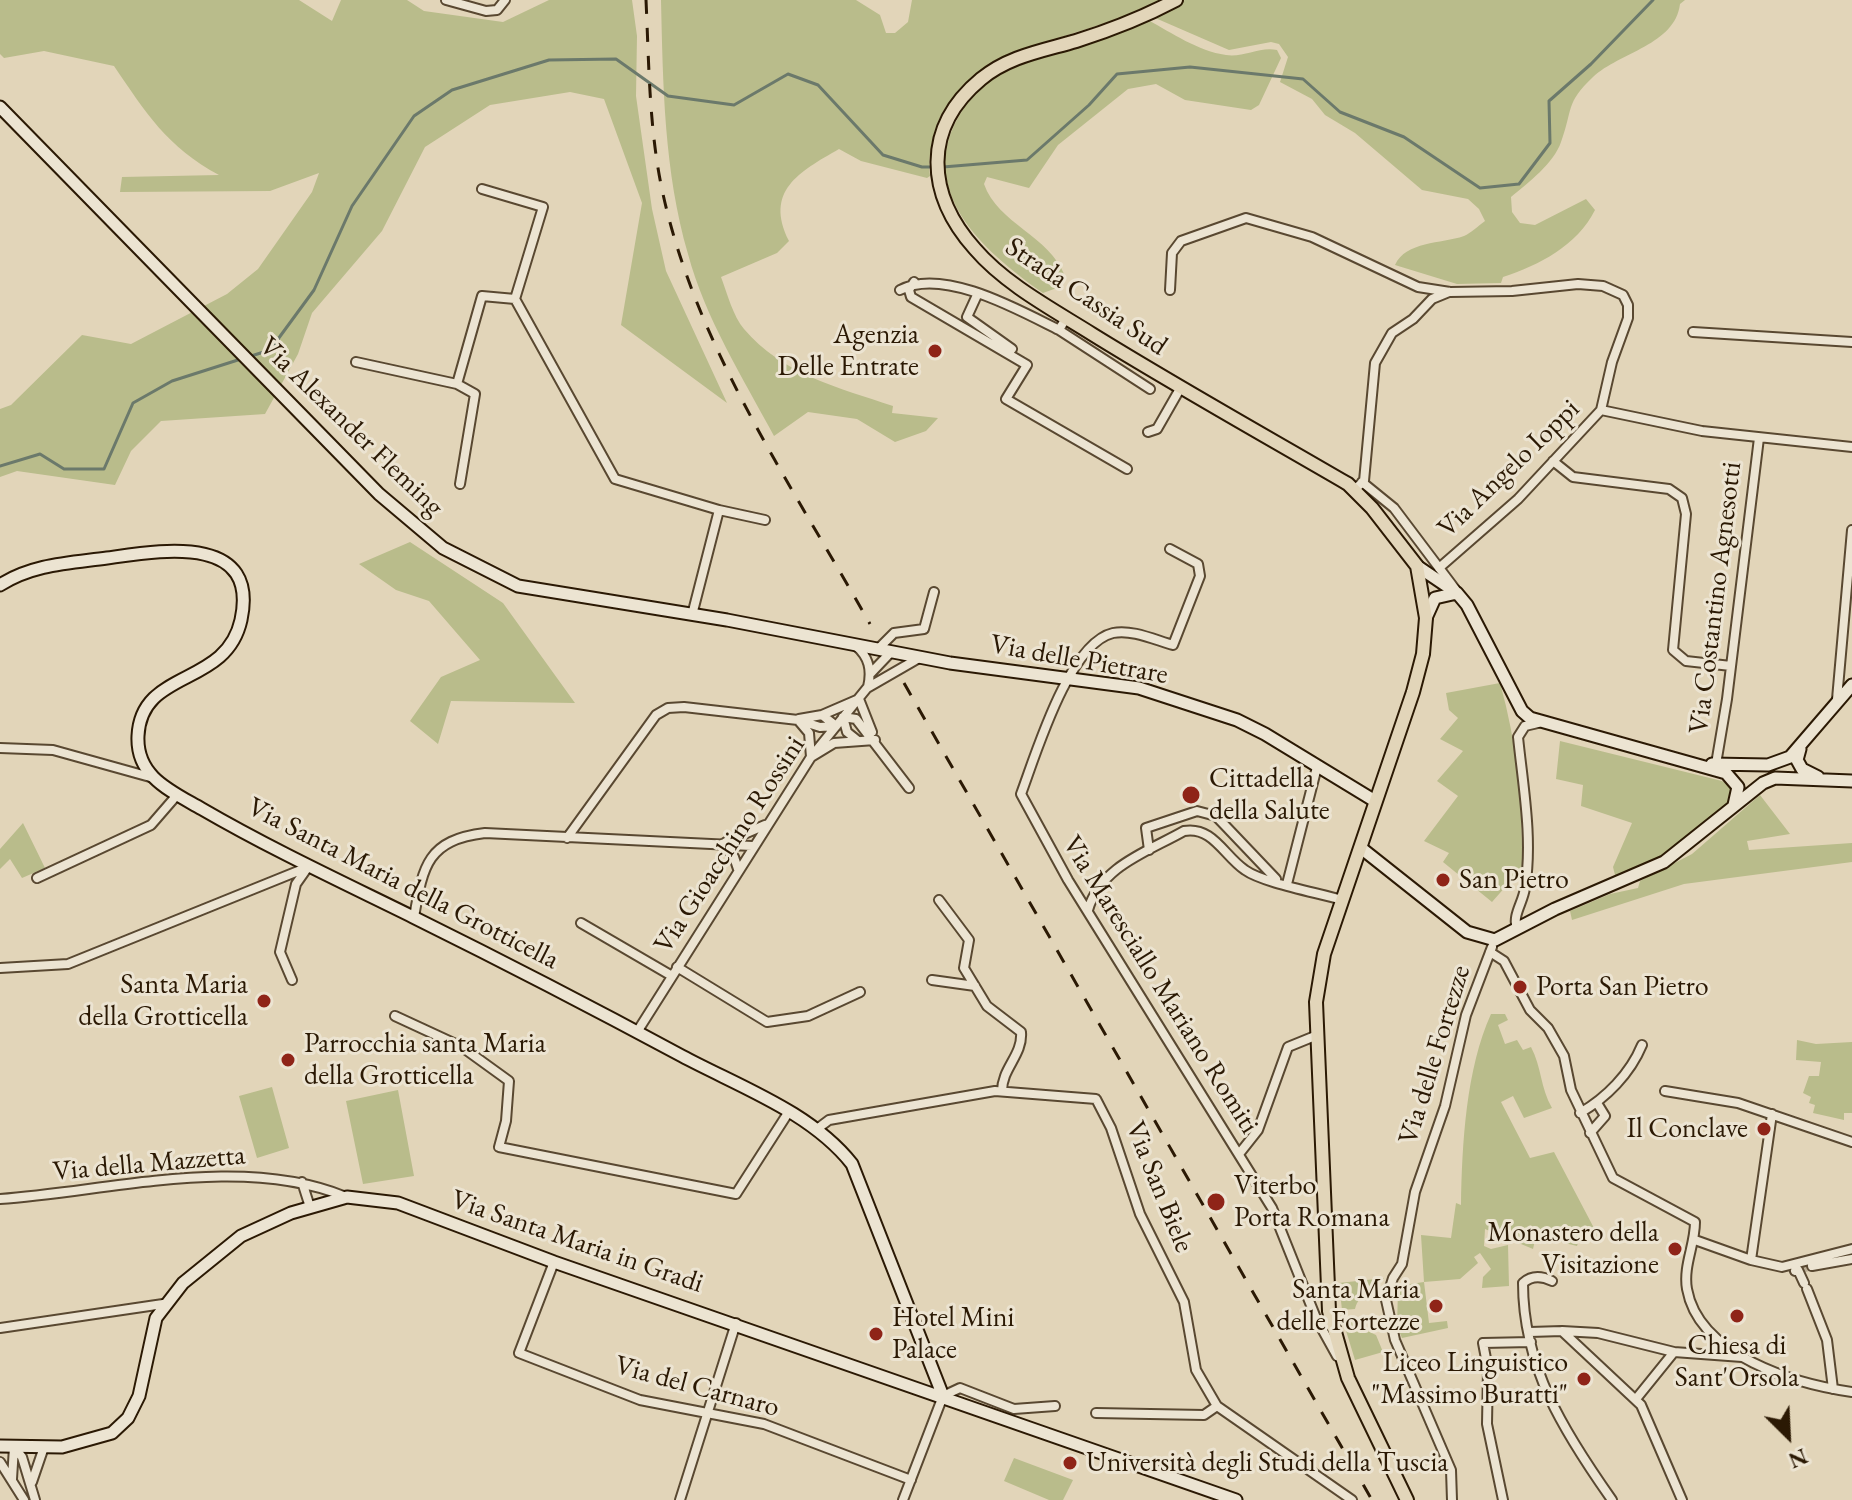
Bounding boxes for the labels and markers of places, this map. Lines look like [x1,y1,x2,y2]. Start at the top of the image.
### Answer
place label: Agenzia Delle Entrate [777,318,919,384]
marker: Agenzia Delle Entrate [926,342,944,360]
place label: Cittadella della Salute [1209,762,1330,828]
marker: Cittadella della Salute [1180,784,1202,806]
place label: San Pietro [1459,863,1569,897]
marker: San Pietro [1434,871,1452,889]
place label: Santa Maria della Grotticella [78,968,248,1034]
place label: Porta San Pietro [1536,970,1709,1004]
marker: Porta San Pietro [1511,978,1529,996]
marker: Santa Maria della Grotticella [255,992,273,1010]
place label: Parrocchia santa Maria della Grotticella [304,1027,546,1093]
marker: Parrocchia santa Maria della Grotticella [279,1051,297,1069]
place label: Il Conclave [1626,1112,1748,1146]
marker: Il Conclave [1755,1120,1773,1138]
place label: Viterbo Porta Romana [1234,1169,1390,1235]
marker: Viterbo Porta Romana [1205,1191,1227,1213]
place label: Monastero della Visitazione [1487,1216,1659,1282]
marker: Monastero della Visitazione [1666,1240,1684,1258]
place label: Santa Maria delle Fortezze [1277,1273,1420,1339]
marker: Santa Maria delle Fortezze [1427,1297,1445,1315]
place label: Hotel Mini Palace [892,1301,1014,1367]
marker: Chiesa di Sant'Orsola [1728,1307,1746,1325]
marker: Hotel Mini Palace [867,1325,885,1343]
place label: Chiesa di Sant'Orsola [1675,1329,1799,1395]
place label: Liceo Linguistico "Massimo Buratti" [1371,1346,1568,1412]
marker: Liceo Linguistico "Massimo Buratti" [1575,1370,1593,1388]
place label: Università degli Studi della Tuscia [1086,1446,1449,1480]
marker: Università degli Studi della Tuscia [1061,1454,1079,1472]

